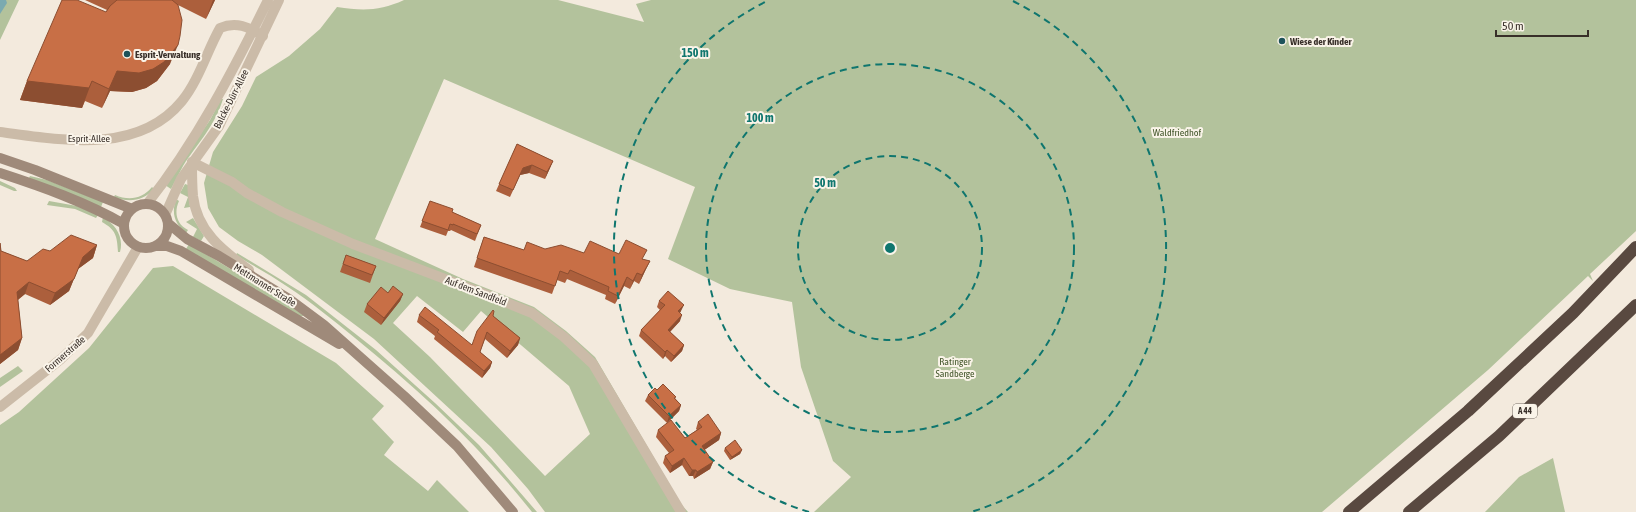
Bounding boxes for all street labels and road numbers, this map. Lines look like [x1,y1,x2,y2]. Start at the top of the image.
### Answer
street label: Balcke-Dürr-Allee [211,67,251,130]
street label: Esprit-Allee [68,133,111,144]
street label: Mettmanner Straße [232,261,298,309]
street label: Auf dem Sandfeld [444,274,508,308]
street label: Formerstraße [43,333,88,374]
road number: A 44 [1513,404,1537,418]

